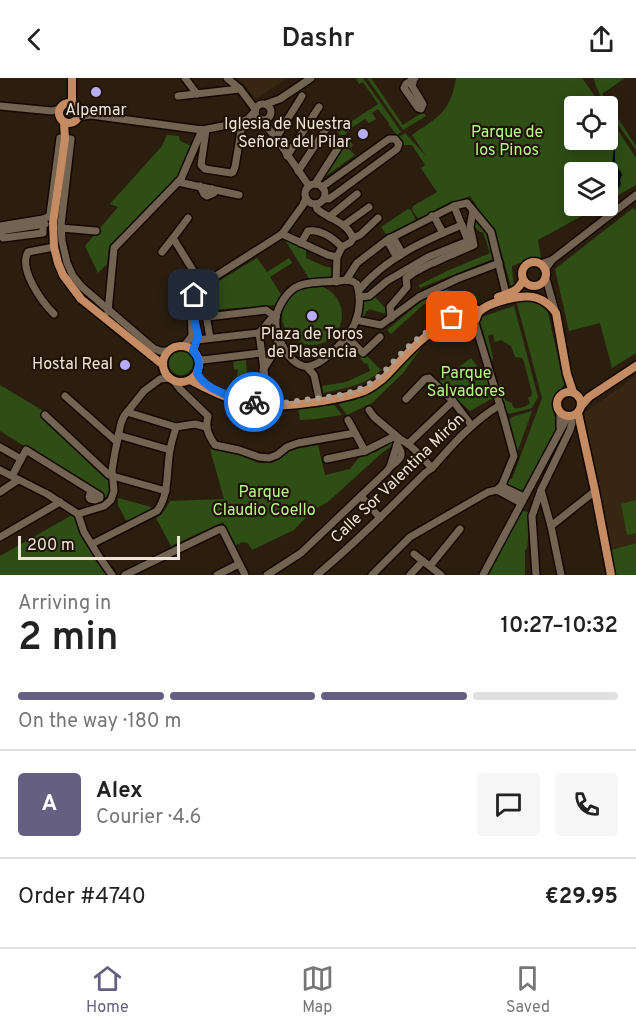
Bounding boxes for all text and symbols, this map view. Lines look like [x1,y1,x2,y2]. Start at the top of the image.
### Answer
text: Dashr [281,22,355,56]
icon: back [18,23,51,56]
icon: share [585,23,618,56]
marker: Alpemar [89,85,103,99]
map controls [564,96,618,216]
button: locate [564,96,618,150]
place label: Alpemar [65,101,127,121]
place label: Iglesia de Nuestra Señora del Pilar [224,115,351,153]
park label: Parque de los Pinos [471,123,543,161]
marker: Iglesia de Nuestra Señora del Pilar [356,127,370,141]
button: layers [564,162,618,216]
pin [168,269,219,320]
icon: home [177,278,210,311]
pin [426,291,477,342]
icon: bag [435,300,468,333]
marker: Plaza de Toros de Plasencia [305,309,319,323]
place label: Plaza de Toros de Plasencia [261,325,363,363]
place label: Hostal Real [32,355,113,375]
marker: Hostal Real [118,358,132,372]
park label: Parque Salvadores [427,364,505,402]
courier [224,372,284,432]
icon: bike [238,386,271,419]
street label: Calle Sor Valentina Mirón [327,410,469,548]
park label: Parque Claudio Coello [212,483,316,521]
scale bar [18,533,180,561]
text: 200 m [27,536,75,556]
text: Arriving in [18,591,111,617]
text: 10:27–10:32 [501,613,618,640]
text: 2 min [18,615,119,664]
text: On the way · 180 m [18,709,181,735]
button: chat [477,773,540,836]
button: phone [555,773,618,836]
text: Alex [96,778,143,805]
text: A [42,791,57,818]
text: Courier · 4.6 [96,805,201,831]
text: Order #4740 [18,884,146,911]
text: €29.95 [545,884,618,911]
tab: Home [86,962,129,1018]
tab: Map [301,962,334,1018]
tab: Saved [506,962,550,1018]

